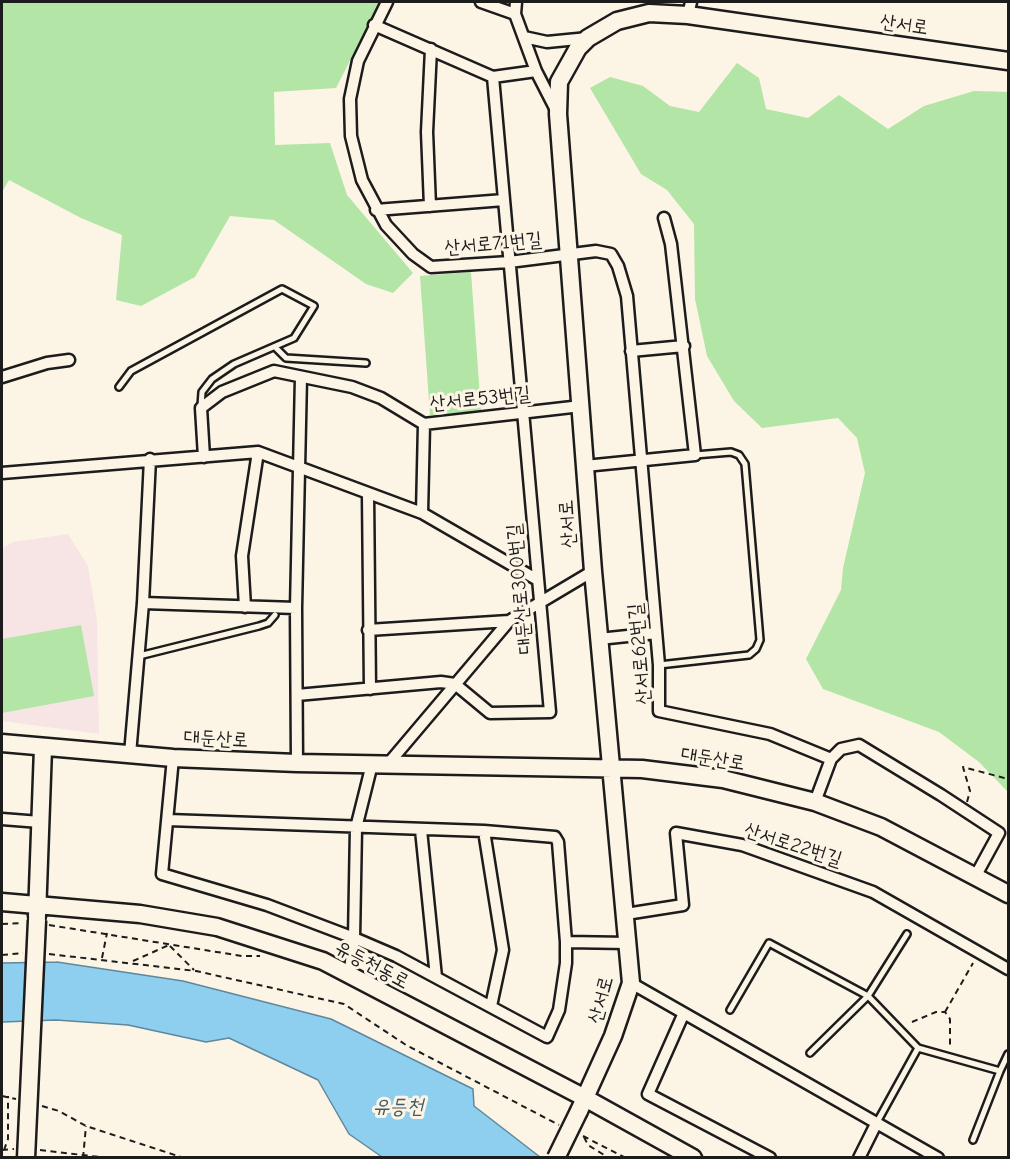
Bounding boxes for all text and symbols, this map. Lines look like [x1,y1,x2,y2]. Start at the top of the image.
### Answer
street label: 산서로 [878,10,930,40]
street label: 산서로71번길 [443,228,543,260]
street label: 산서로53번길 [428,382,532,416]
street label: 산서로 [554,499,582,549]
street label: 대둔산로300번길 [502,523,538,655]
street label: 산서로62번길 [624,602,656,706]
street label: 대둔산로 [183,725,249,753]
street label: 대둔산로 [679,742,747,776]
street label: 산서로22번길 [741,818,845,872]
street label: 유등천동로 [331,936,413,994]
street label: 산서로 [583,974,619,1026]
water label: 유등천 [373,1094,423,1120]

